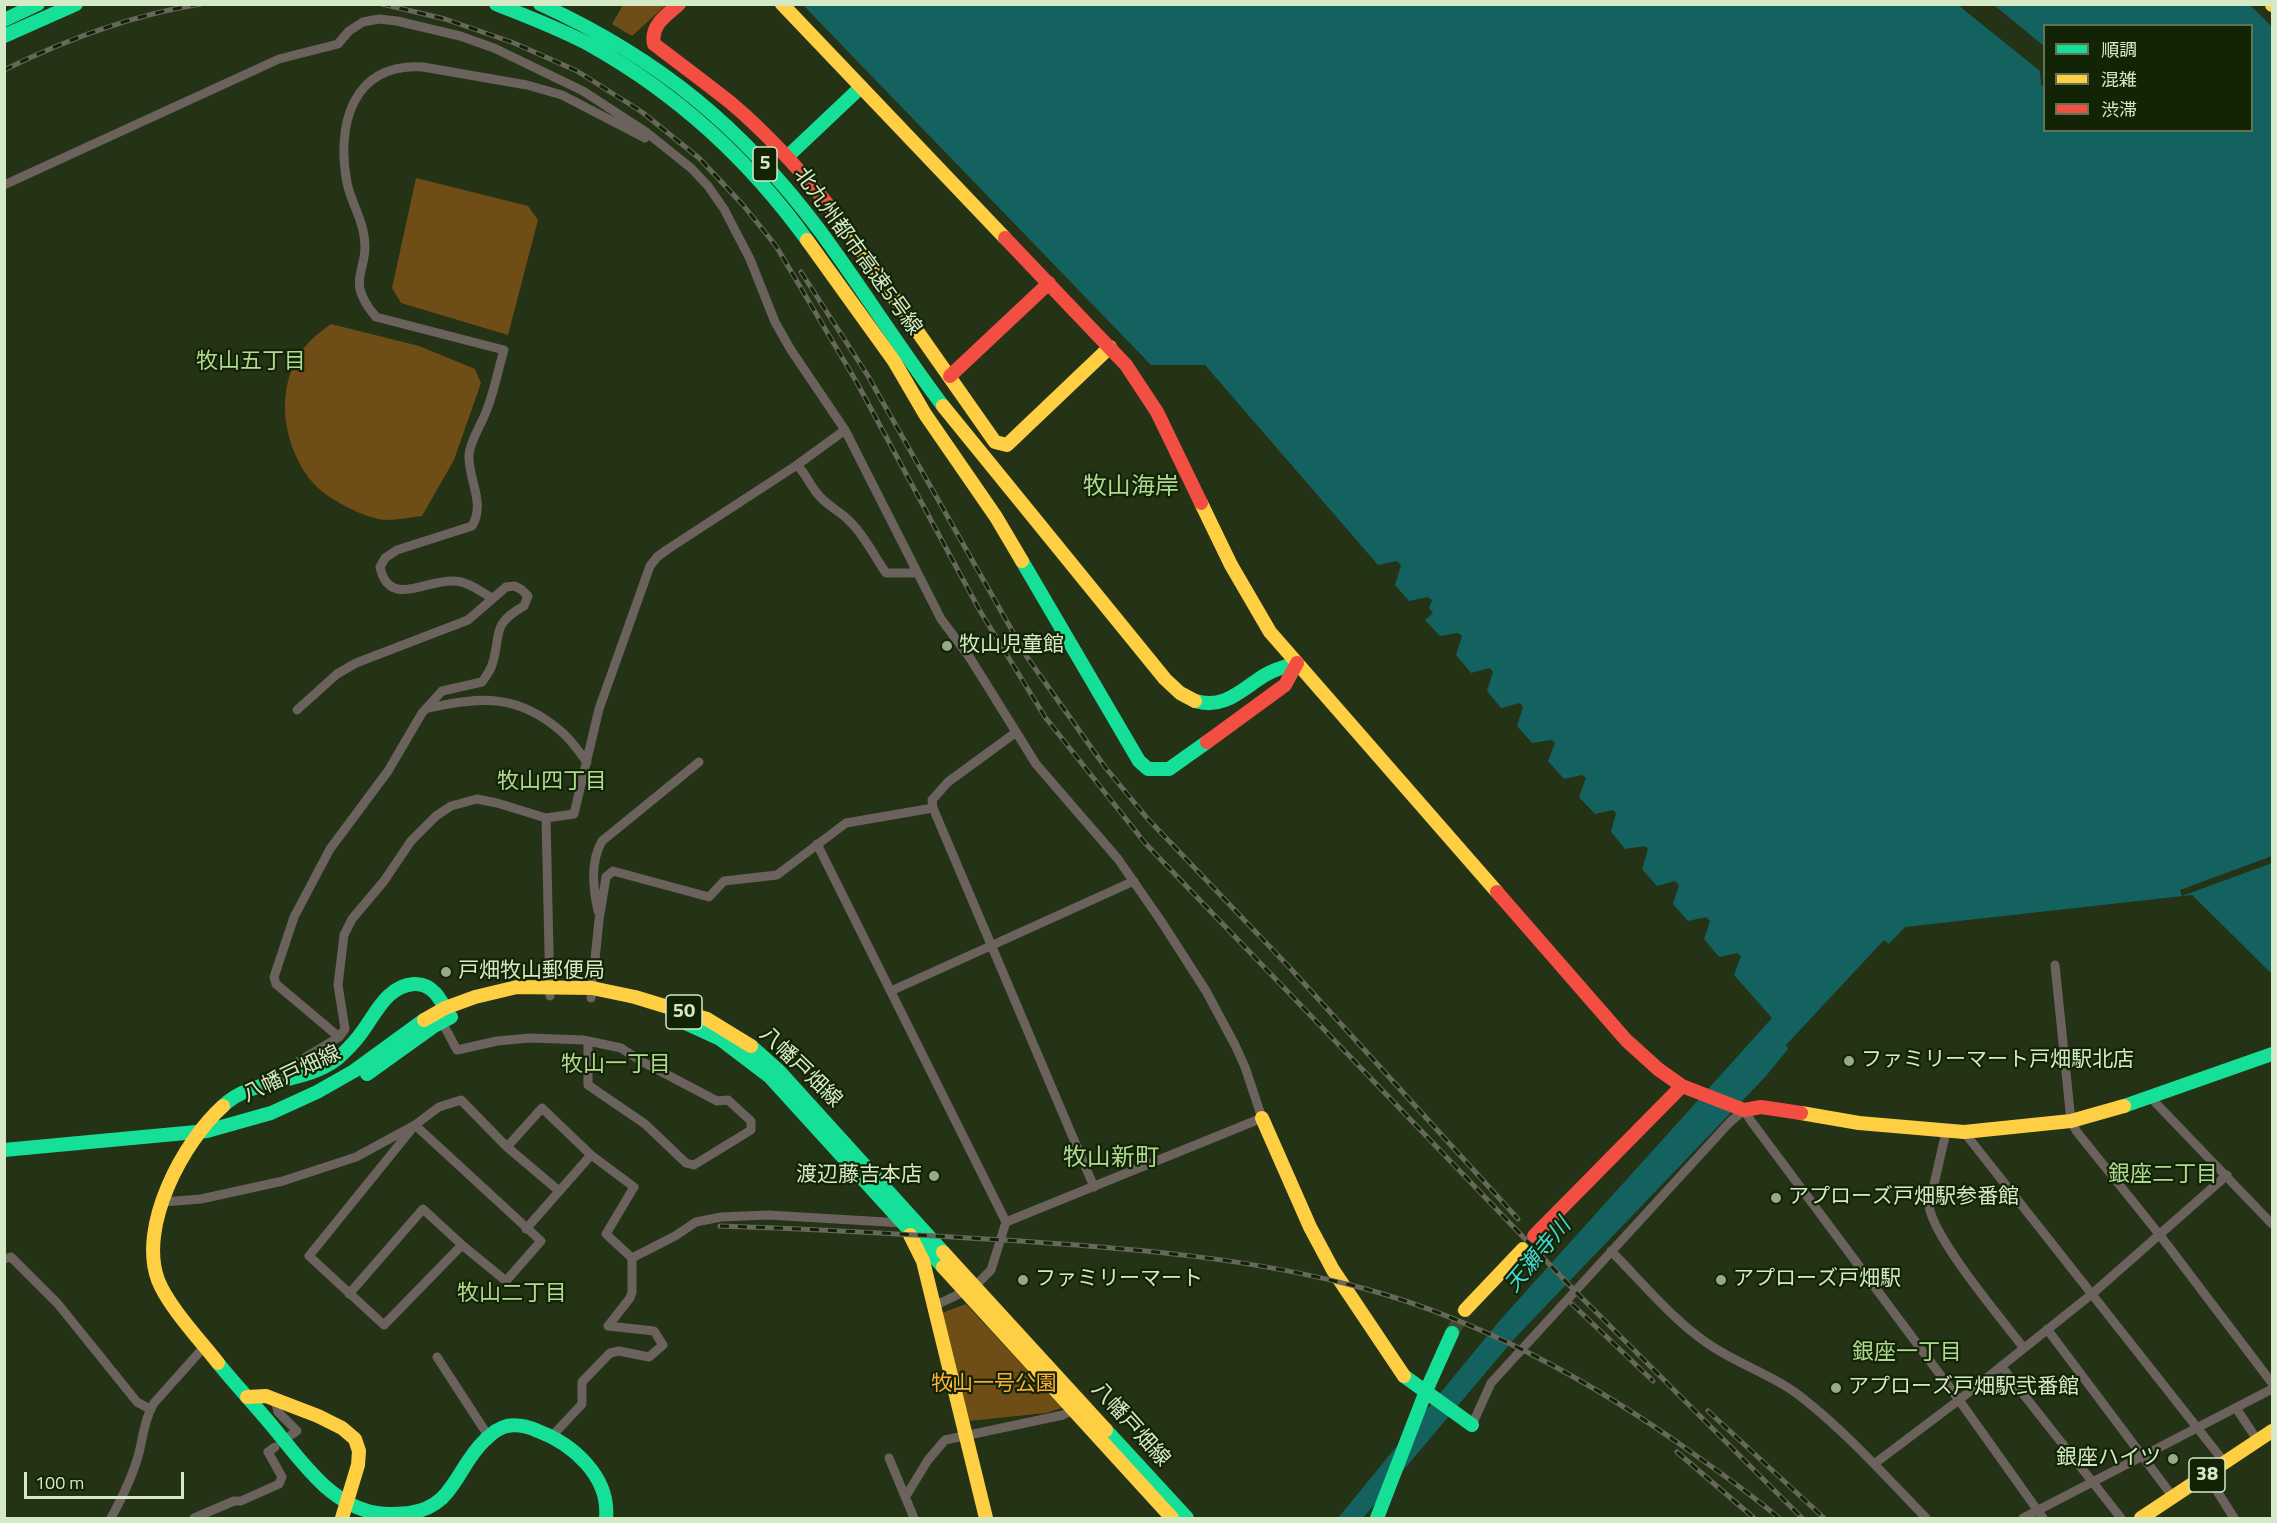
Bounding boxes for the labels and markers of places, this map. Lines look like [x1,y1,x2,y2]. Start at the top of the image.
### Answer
place label: 牧山児童館 [959,633,1064,659]
marker: 牧山児童館 [940,639,954,653]
place label: 戸畑牧山郵便局 [458,959,605,985]
marker: 戸畑牧山郵便局 [439,965,453,979]
place label: ファミリーマート戸畑駅北店 [1861,1048,2134,1074]
marker: ファミリーマート戸畑駅北店 [1842,1054,1856,1068]
place label: 渡辺藤吉本店 [796,1163,922,1189]
marker: 渡辺藤吉本店 [927,1169,941,1183]
place label: アプローズ戸畑駅参番館 [1788,1185,2019,1211]
marker: アプローズ戸畑駅参番館 [1769,1191,1783,1205]
place label: ファミリーマート [1035,1267,1203,1293]
place label: アプローズ戸畑駅 [1733,1267,1901,1293]
marker: ファミリーマート [1016,1273,1030,1287]
marker: アプローズ戸畑駅 [1714,1273,1728,1287]
place label: アプローズ戸畑駅弐番館 [1848,1375,2079,1401]
marker: アプローズ戸畑駅弐番館 [1829,1381,1843,1395]
place label: 銀座ハイツ [2056,1446,2161,1472]
marker: 銀座ハイツ [2166,1452,2180,1466]

